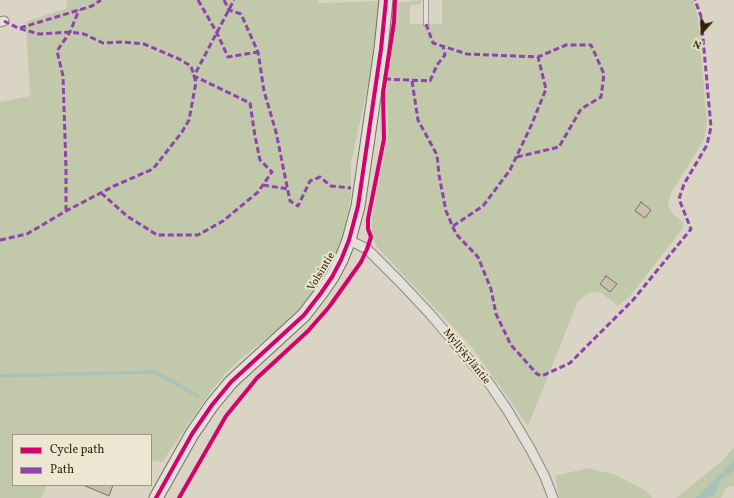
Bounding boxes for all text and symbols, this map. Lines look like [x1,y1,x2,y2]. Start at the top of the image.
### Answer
north arrow [682,12,722,52]
text: N [691,35,704,52]
street label: Volsintie [305,250,339,294]
street label: Myllykyläntie [440,326,492,388]
legend [12,434,152,486]
text: Cycle path [50,442,105,458]
text: Path [50,462,74,478]

